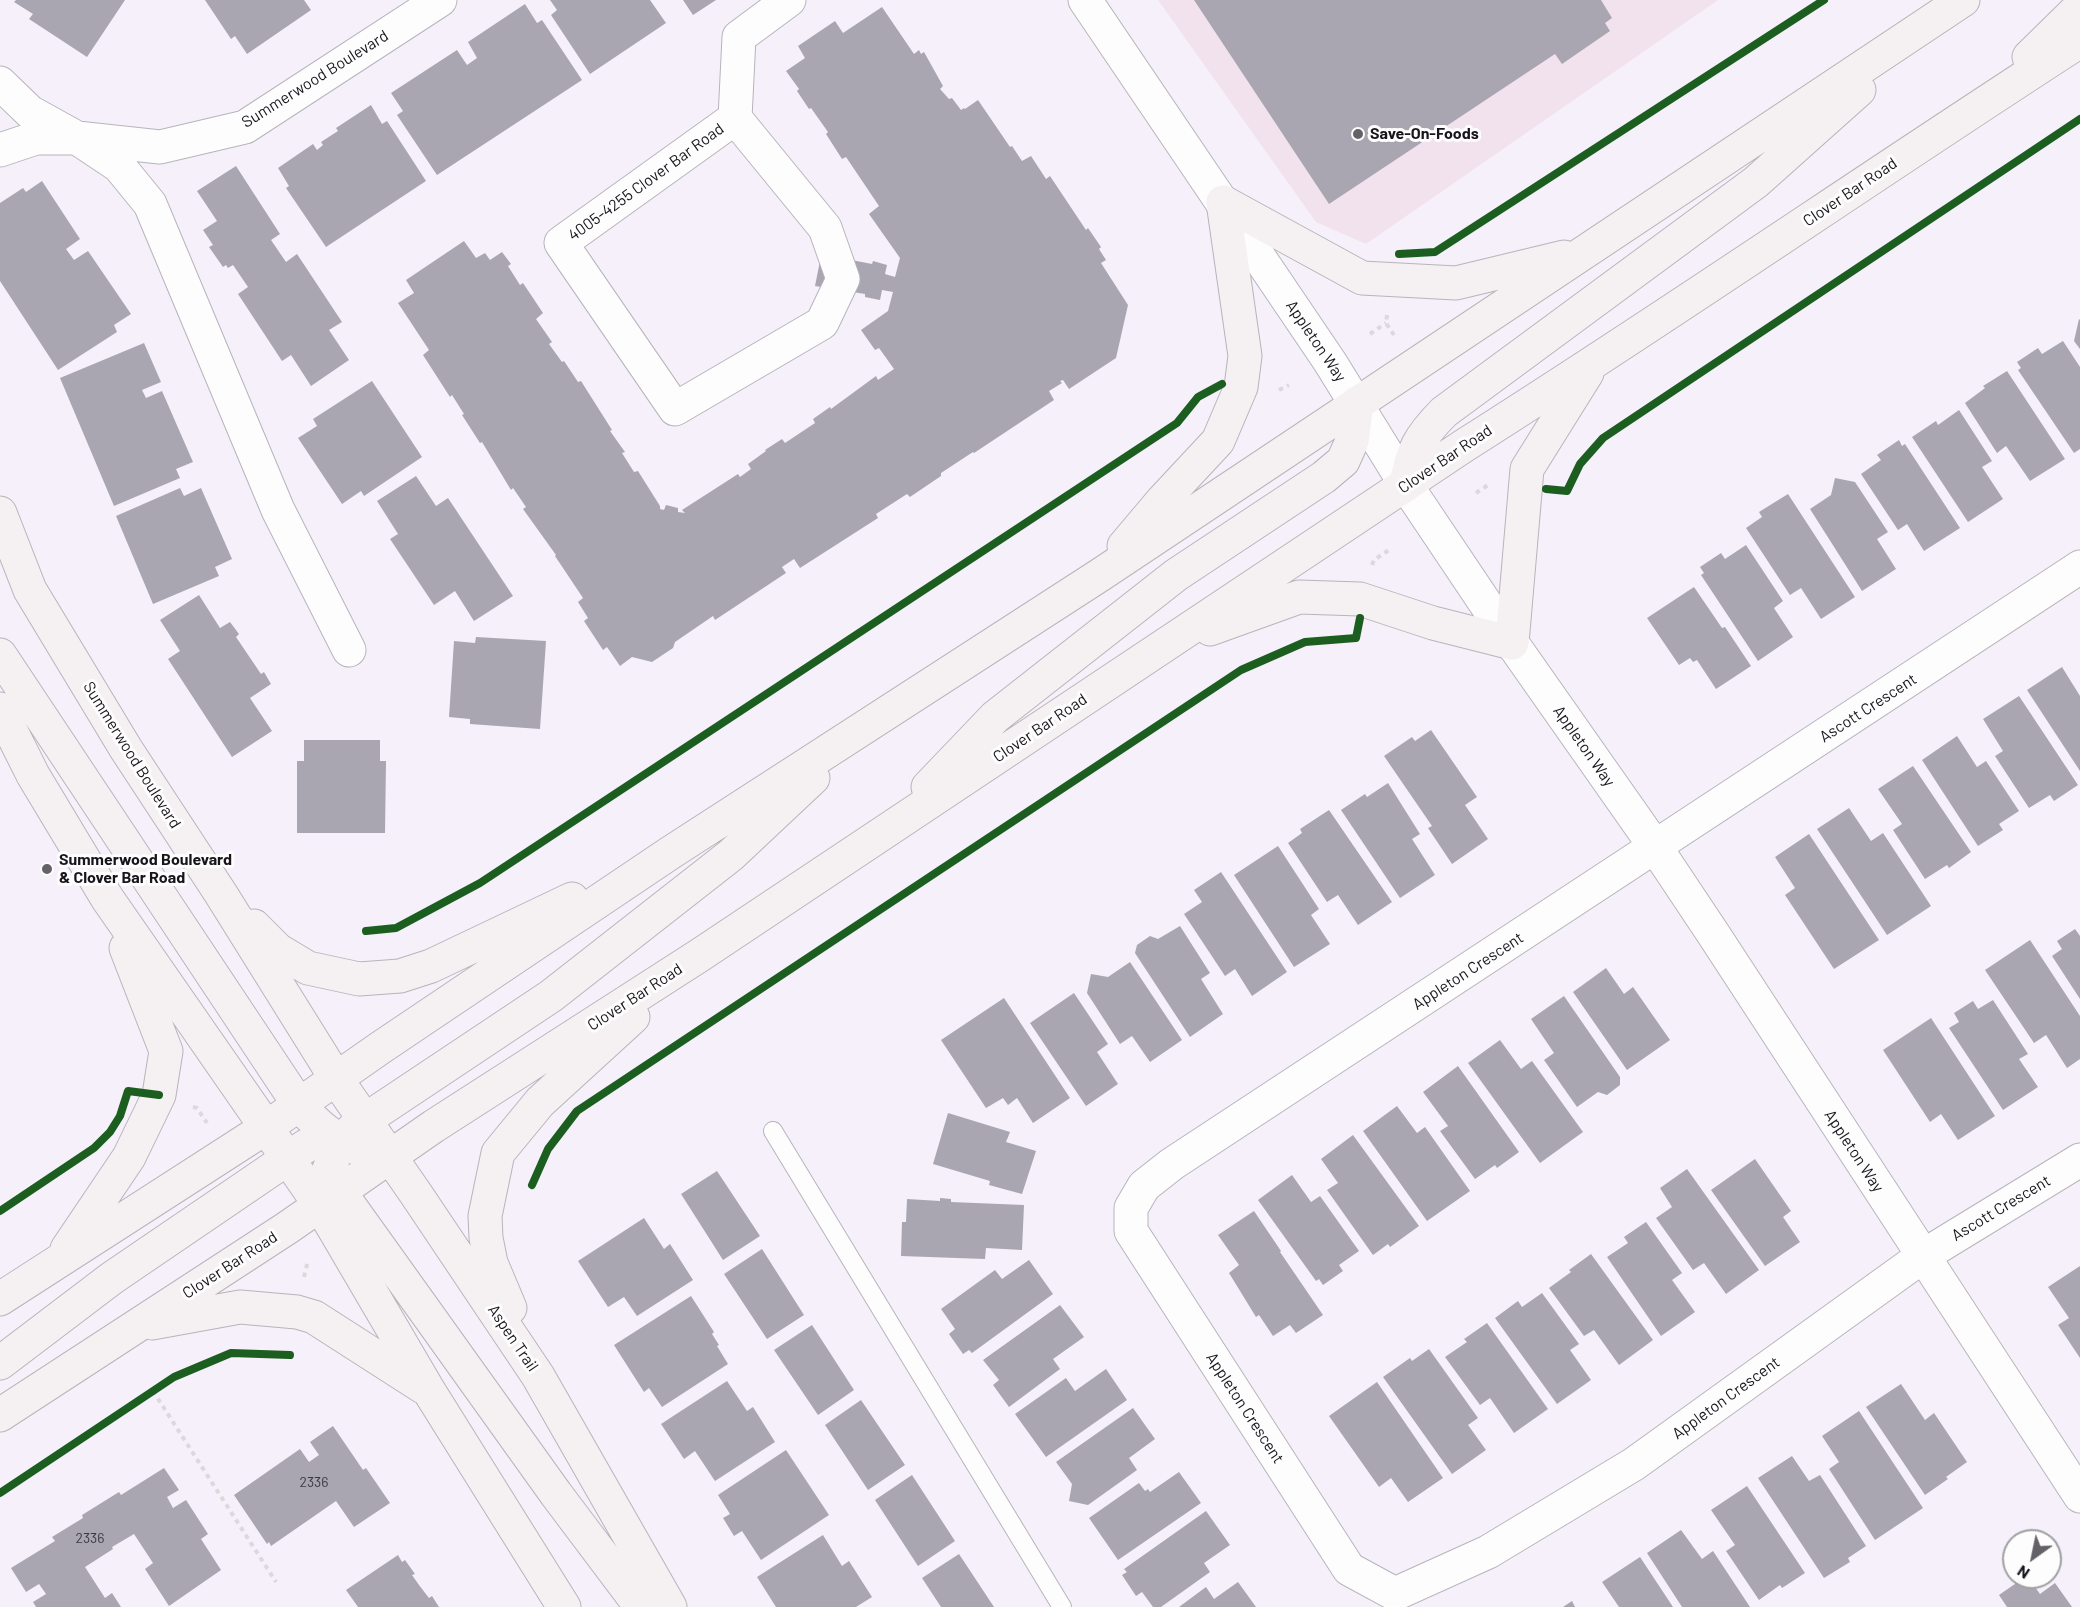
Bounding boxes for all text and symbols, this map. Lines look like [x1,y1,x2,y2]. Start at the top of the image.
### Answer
street label: Summerwood Boulevard [238,26,392,132]
street label: 4005-4255 Clover Bar Road [564,119,728,245]
place label: Save-On-Foods [1370,124,1479,144]
marker: Save-On-Foods [1351,127,1365,141]
street label: Clover Bar Road [1799,154,1901,230]
street label: Appleton Way [1282,297,1350,385]
street label: Clover Bar Road [1394,421,1496,497]
street label: Ascott Crescent [1816,669,1920,747]
street label: Summerwood Boulevard [79,678,185,832]
street label: Clover Bar Road [989,690,1091,766]
street label: Appleton Way [1549,702,1619,790]
place label: Summerwood Boulevard & Clover Bar Road [59,850,232,888]
marker: Summerwood Boulevard & Clover Bar Road [40,862,54,876]
street label: Appleton Crescent [1409,928,1527,1014]
street label: Clover Bar Road [584,959,686,1035]
street label: Appleton Way [1820,1106,1888,1196]
street label: Ascott Crescent [1948,1171,2054,1245]
street label: Clover Bar Road [179,1227,281,1303]
street label: Aspen Trail [484,1301,542,1375]
street label: Appleton Crescent [1202,1349,1288,1467]
street label: Appleton Crescent [1668,1353,1784,1443]
house number: 2336 [299,1474,329,1490]
north arrow [2002,1529,2062,1589]
house number: 2336 [75,1530,105,1546]
text: N [2013,1562,2033,1584]

